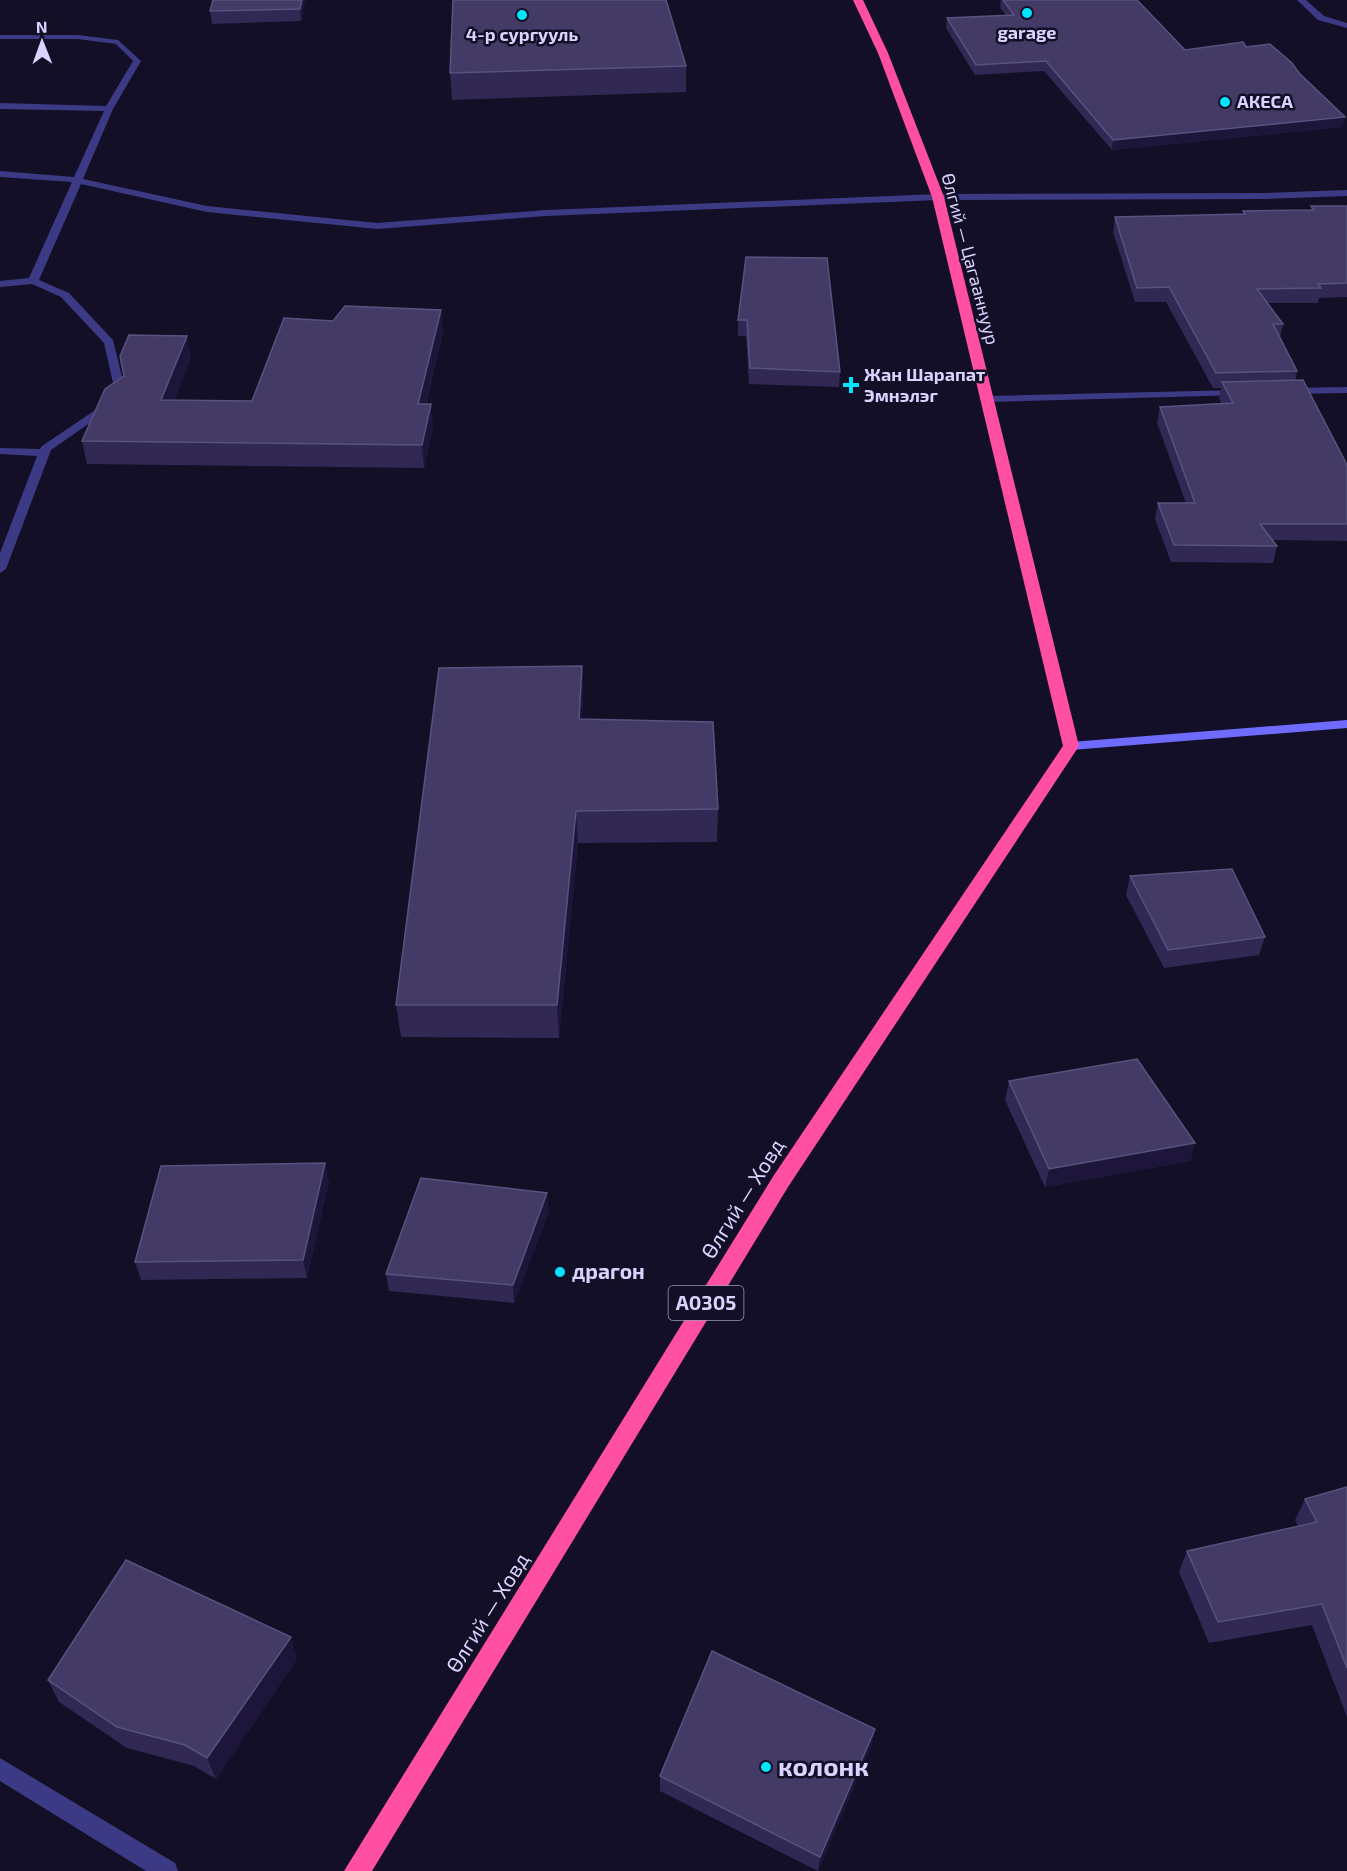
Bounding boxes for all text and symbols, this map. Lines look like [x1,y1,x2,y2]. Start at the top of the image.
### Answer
marker: garage [1020,6,1034,20]
marker: 4-р сургууль [515,8,529,22]
north arrow [12,12,72,72]
text: N [36,17,48,36]
place label: garage [997,21,1057,43]
place label: 4-р сургууль [466,23,579,45]
place label: АКЕСА [1237,90,1293,112]
marker: АКЕСА [1218,95,1232,109]
street label: Өлгий — Цагааннуур [937,171,1004,347]
place label: Жан Шарапат Эмнэлэг [864,363,985,406]
marker: Жан Шарапат Эмнэлэг [842,376,860,394]
street label: Өлгий — Ховд [695,1134,789,1263]
place label: драгон [572,1258,645,1283]
marker: драгон [553,1265,567,1279]
road number: A0305 [668,1286,744,1320]
street label: Өлгий — Ховд [440,1548,534,1677]
place label: колонк [778,1750,869,1781]
marker: колонк [759,1760,773,1774]

